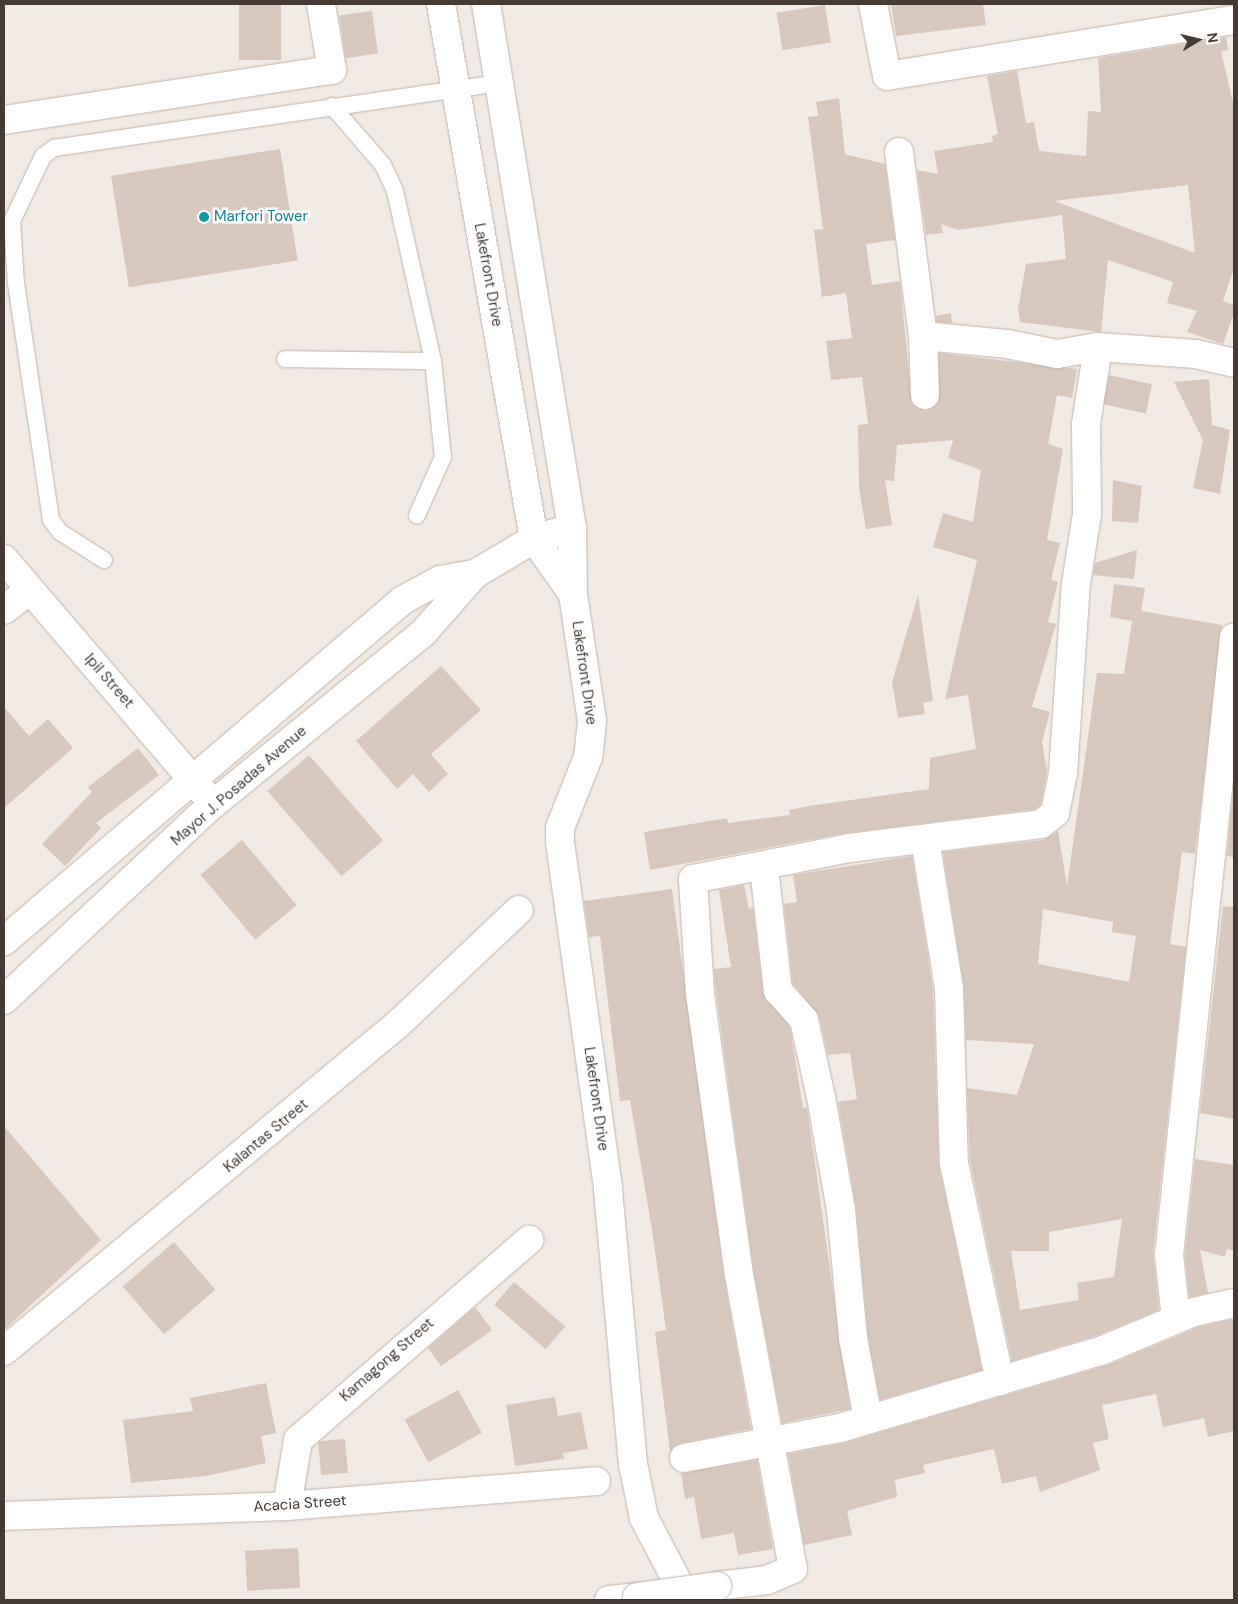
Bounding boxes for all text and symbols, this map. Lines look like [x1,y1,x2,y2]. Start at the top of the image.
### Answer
north arrow [1173,15,1223,65]
text: N [1203,31,1223,44]
place label: Marfori Tower [214,208,308,226]
marker: Marfori Tower [198,211,210,223]
street label: Lakefront Drive [470,222,506,328]
street label: Lakefront Drive [568,620,600,726]
street label: Ipil Street [80,650,138,712]
street label: Mayor J. Posadas Avenue [168,722,310,850]
street label: Lakefront Drive [580,1046,612,1152]
street label: Kalantas Street [220,1095,312,1177]
street label: Kamagong Street [336,1314,438,1406]
street label: Acacia Street [253,1492,347,1516]

